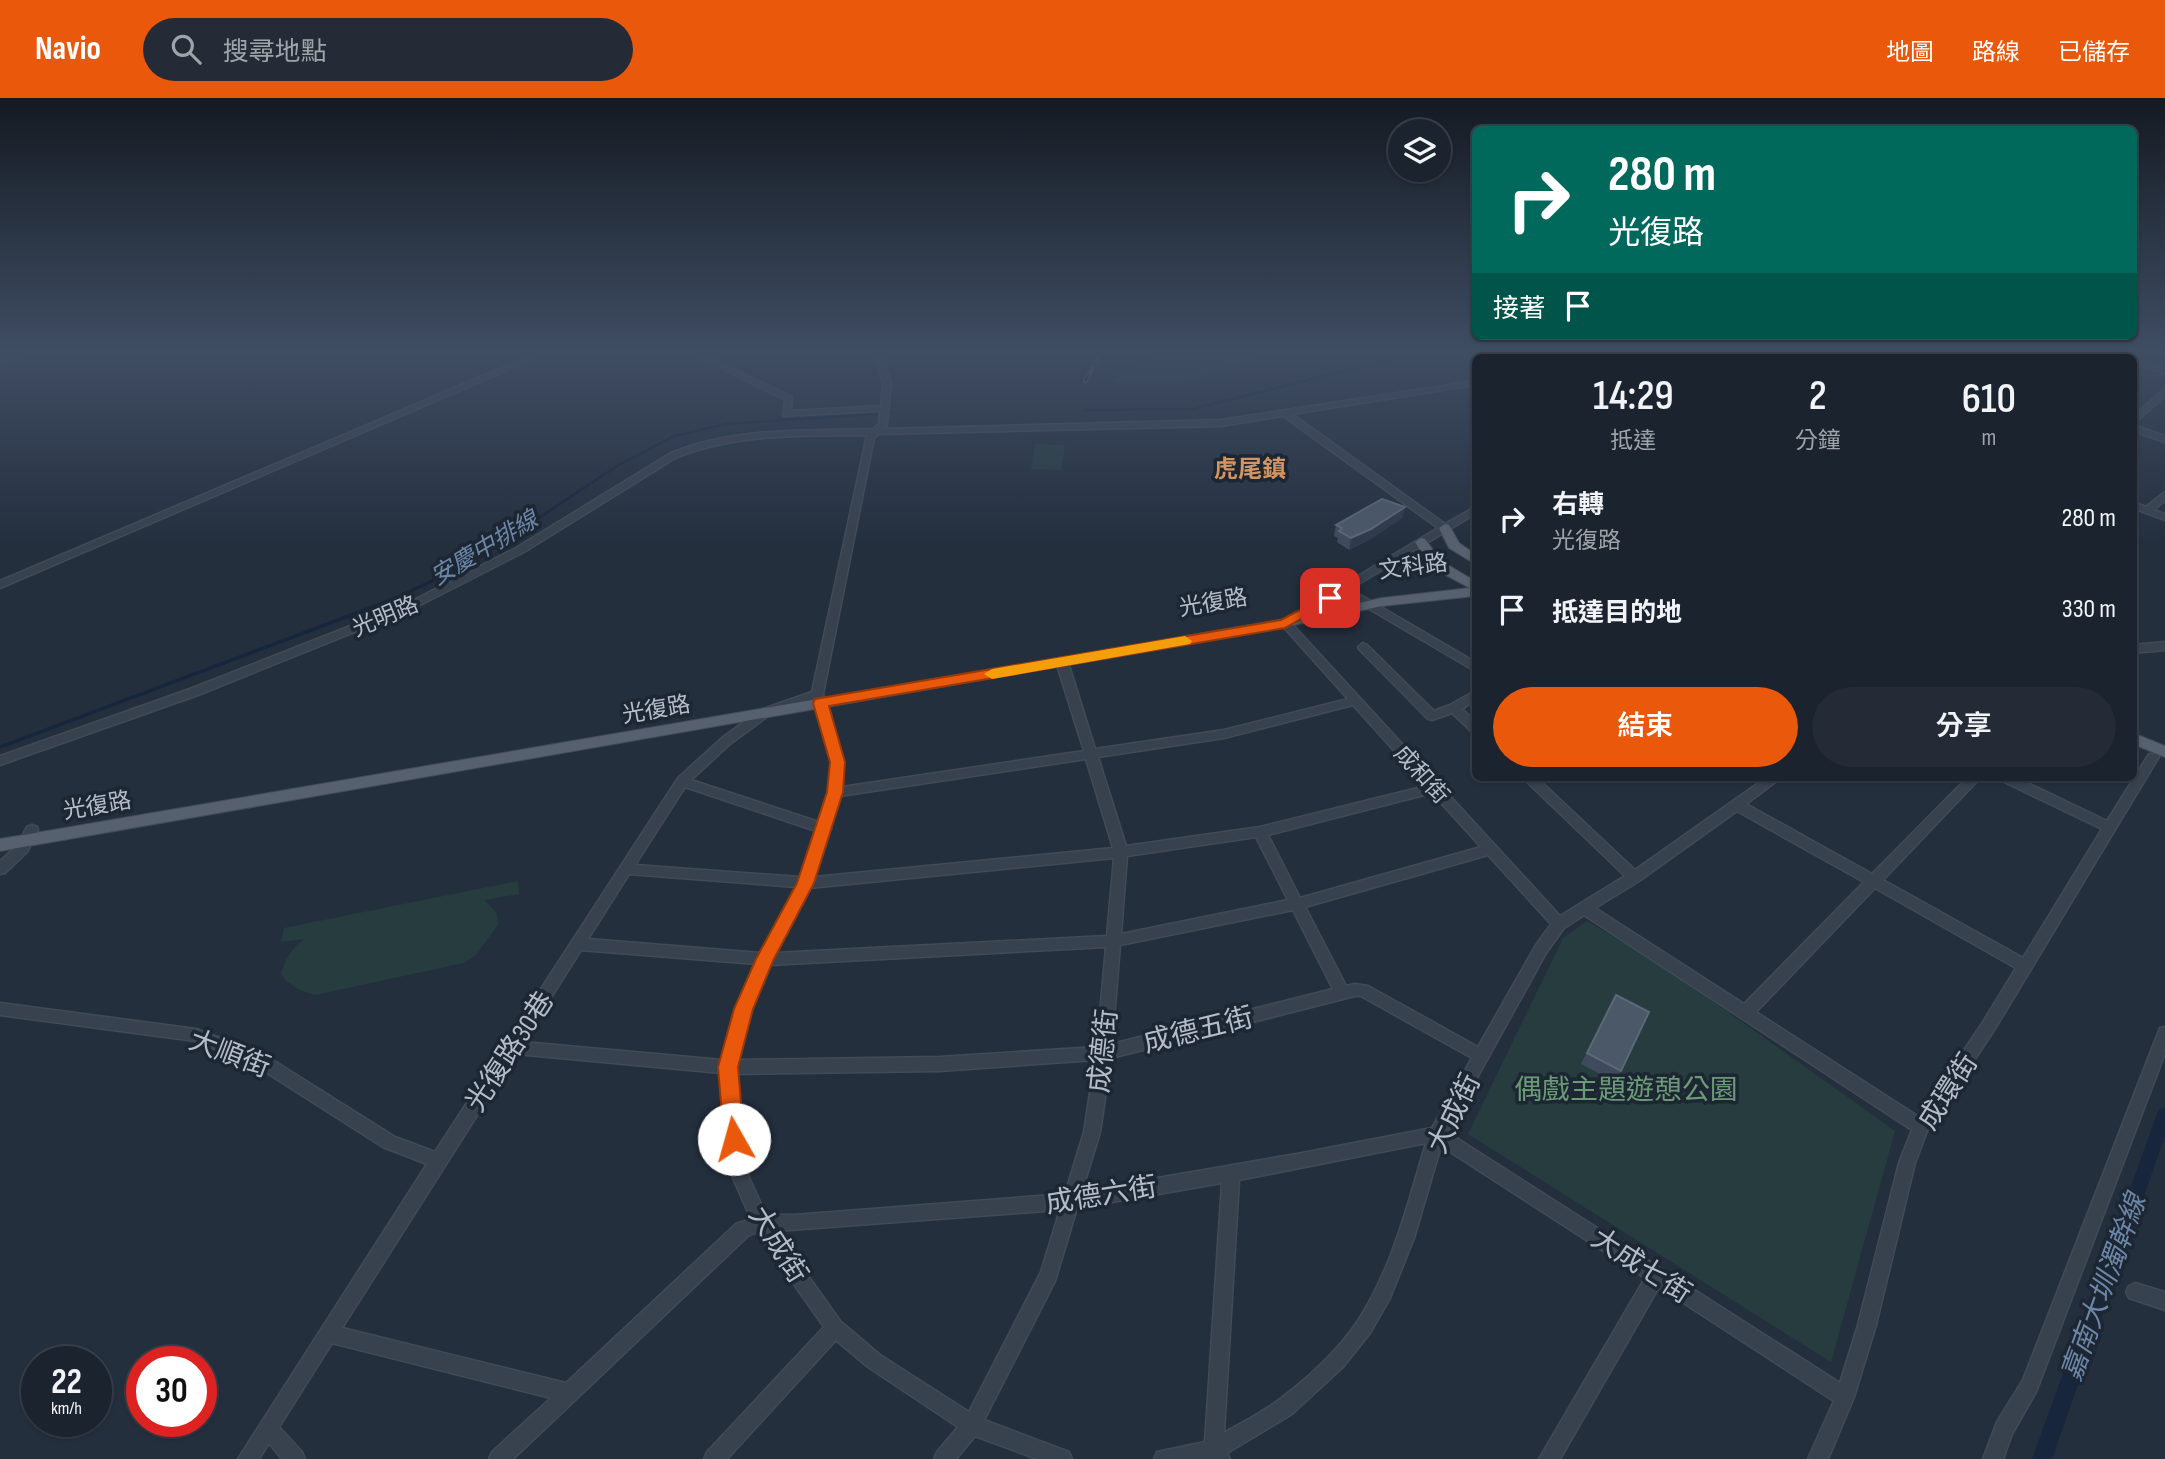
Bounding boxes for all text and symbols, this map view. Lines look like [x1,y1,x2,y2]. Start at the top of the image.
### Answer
search box [143,18,633,81]
text: Navio [35,29,101,69]
icon: search [167,30,205,68]
text: 搜尋地點 [223,37,327,68]
text: 地圖 [1886,38,1934,67]
text: 路線 [1972,38,2020,67]
text: 已儲存 [2058,38,2130,67]
map controls [1388,119,1451,182]
button: layers [1388,119,1451,182]
text: 280 m [1608,146,1716,205]
icon: right [1493,154,1584,245]
text: 光復路 [1608,214,1704,253]
icon: arrive [1559,287,1597,325]
text: 接著 [1493,294,1545,325]
text: 14:29 [1593,371,1674,422]
text: 2 [1809,371,1827,422]
text: 610 [1962,374,2016,425]
text: m [1981,424,1996,452]
text: 抵達 [1610,427,1656,455]
text: 分鐘 [1795,427,1841,455]
district label: 虎尾鎮 [1214,455,1286,484]
text: 右轉 [1552,490,1604,521]
icon: right [1493,500,1531,538]
text: 280 m [2061,503,2116,534]
water label: 安慶中排線 [425,504,546,592]
text: 光復路 [1552,527,1621,555]
street label: 文科路 [1377,549,1449,585]
pin [1300,568,1360,628]
icon: arrive [1311,579,1349,617]
street label: 光復路 [1177,583,1250,623]
street label: 光明路 [348,591,423,643]
icon: arrive [1493,591,1531,629]
text: 330 m [2062,594,2116,625]
text: 抵達目的地 [1552,598,1682,629]
button: 結束 [1493,687,1798,767]
button: 分享 [1812,687,2116,767]
street label: 光復路 [620,690,693,730]
street label: 成和街 [1388,740,1455,810]
street label: 光復路 [61,786,134,826]
street label: 光復路30巷 [459,986,561,1118]
street label: 成德五街 [1140,1001,1257,1060]
street label: 成德街 [1083,1008,1124,1095]
street label: 大順街 [184,1024,275,1085]
street label: 成環街 [1912,1048,1985,1136]
street label: 大成街 [1421,1069,1488,1159]
park label: 偶戲主題遊憩公園 [1514,1074,1738,1107]
position arrow [697,1102,771,1176]
street label: 成德六街 [1043,1170,1159,1221]
water label: 嘉南大圳濁幹線 [2055,1187,2154,1385]
street label: 大成街 [741,1200,814,1289]
street label: 大成七街 [1585,1222,1697,1311]
speed limit sign: 30 [126,1346,217,1437]
text: 22 [51,1361,82,1404]
text: km/h [51,1398,82,1419]

